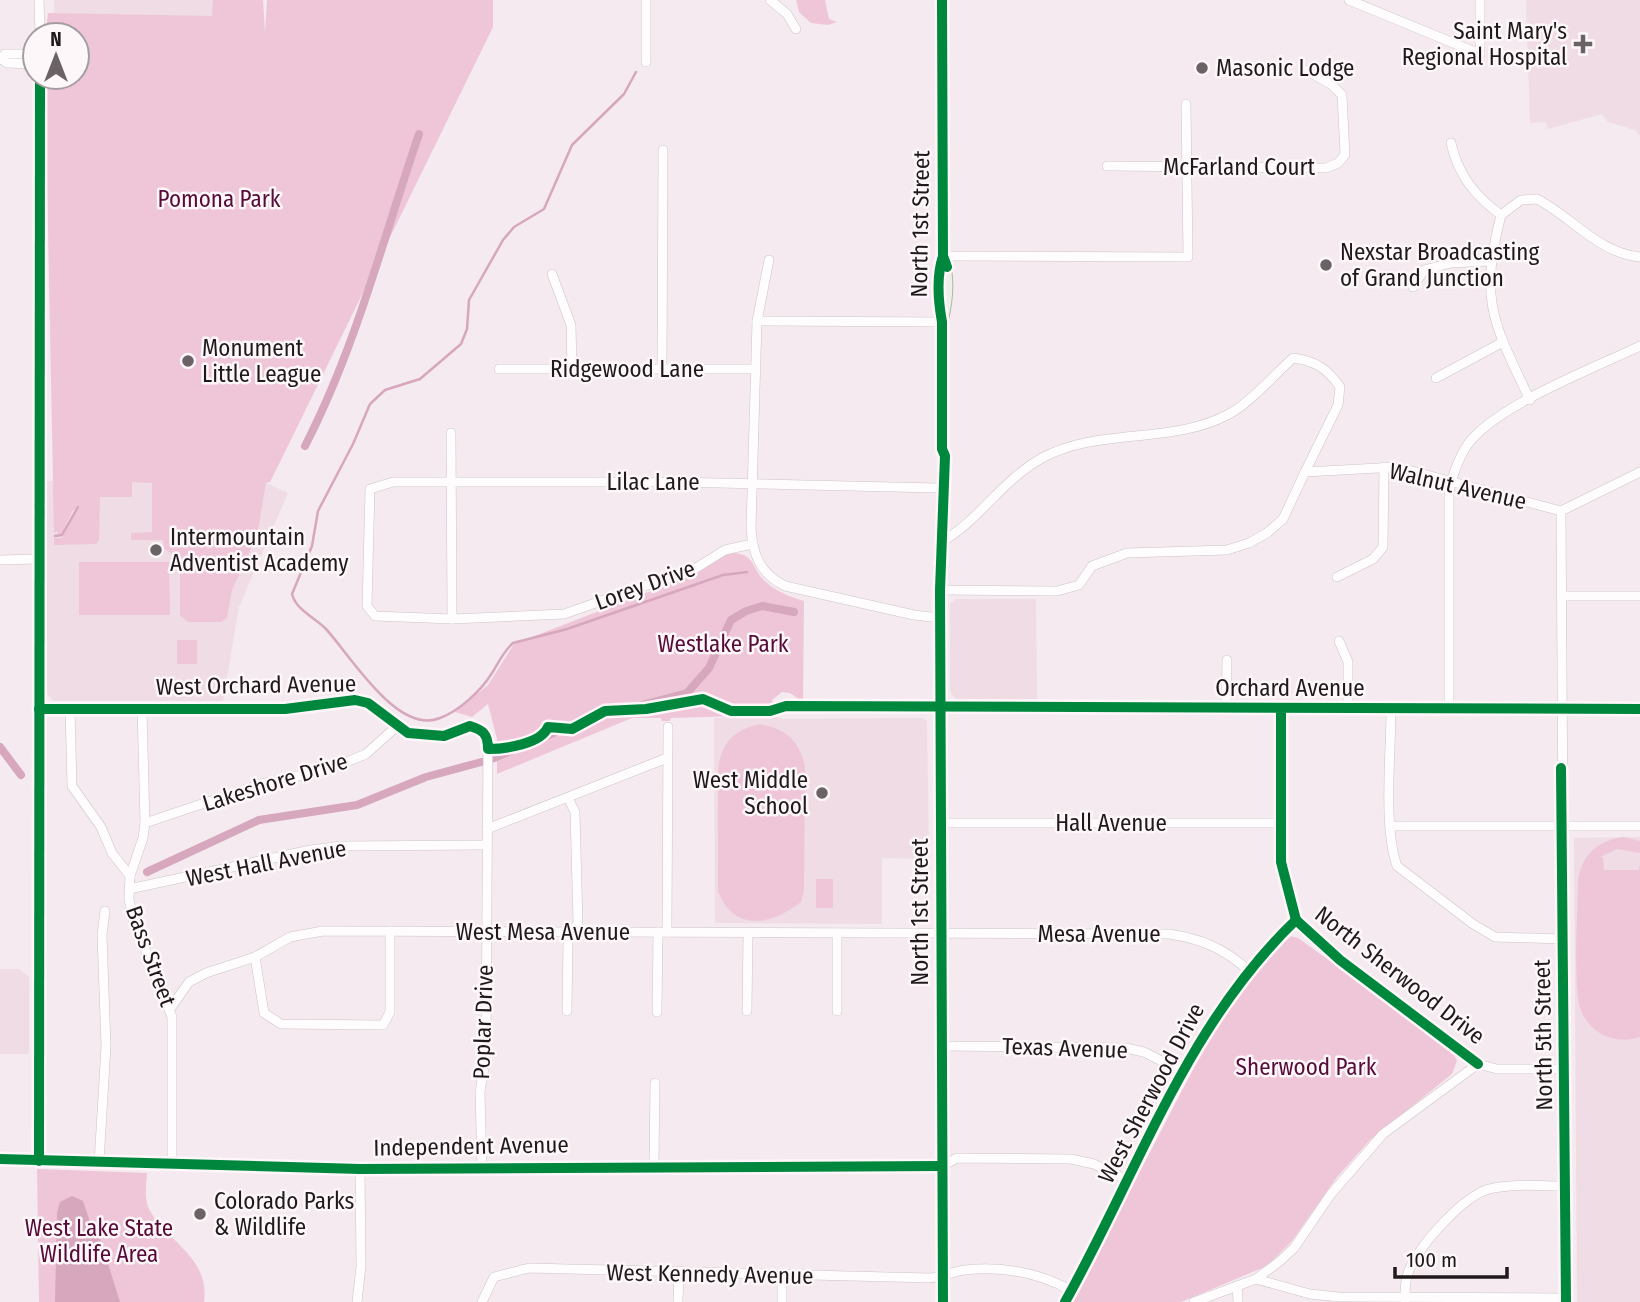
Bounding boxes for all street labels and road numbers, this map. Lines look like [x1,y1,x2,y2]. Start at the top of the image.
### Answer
street label: North 1st Street [905,150,935,298]
street label: McFarland Court [1163,153,1316,181]
street label: Ridgewood Lane [550,355,704,383]
street label: Walnut Avenue [1387,457,1529,515]
street label: Lilac Lane [606,468,700,496]
street label: Lorey Drive [591,554,699,616]
street label: West Orchard Avenue [156,669,356,701]
street label: Orchard Avenue [1215,674,1365,702]
street label: Lakeshore Drive [199,747,351,817]
street label: Hall Avenue [1055,809,1167,837]
street label: West Hall Avenue [183,834,349,892]
street label: North 1st Street [906,838,934,986]
street label: North Sherwood Drive [1310,900,1490,1050]
street label: Bass Street [120,902,182,1011]
street label: West Mesa Avenue [456,918,630,946]
street label: Mesa Avenue [1037,920,1161,948]
street label: North 5th Street [1528,959,1558,1111]
street label: Poplar Drive [467,964,499,1080]
street label: West Sherwood Drive [1092,998,1210,1188]
street label: Texas Avenue [1002,1032,1128,1064]
street label: Independent Avenue [373,1130,569,1162]
street label: West Kennedy Avenue [606,1258,814,1290]

